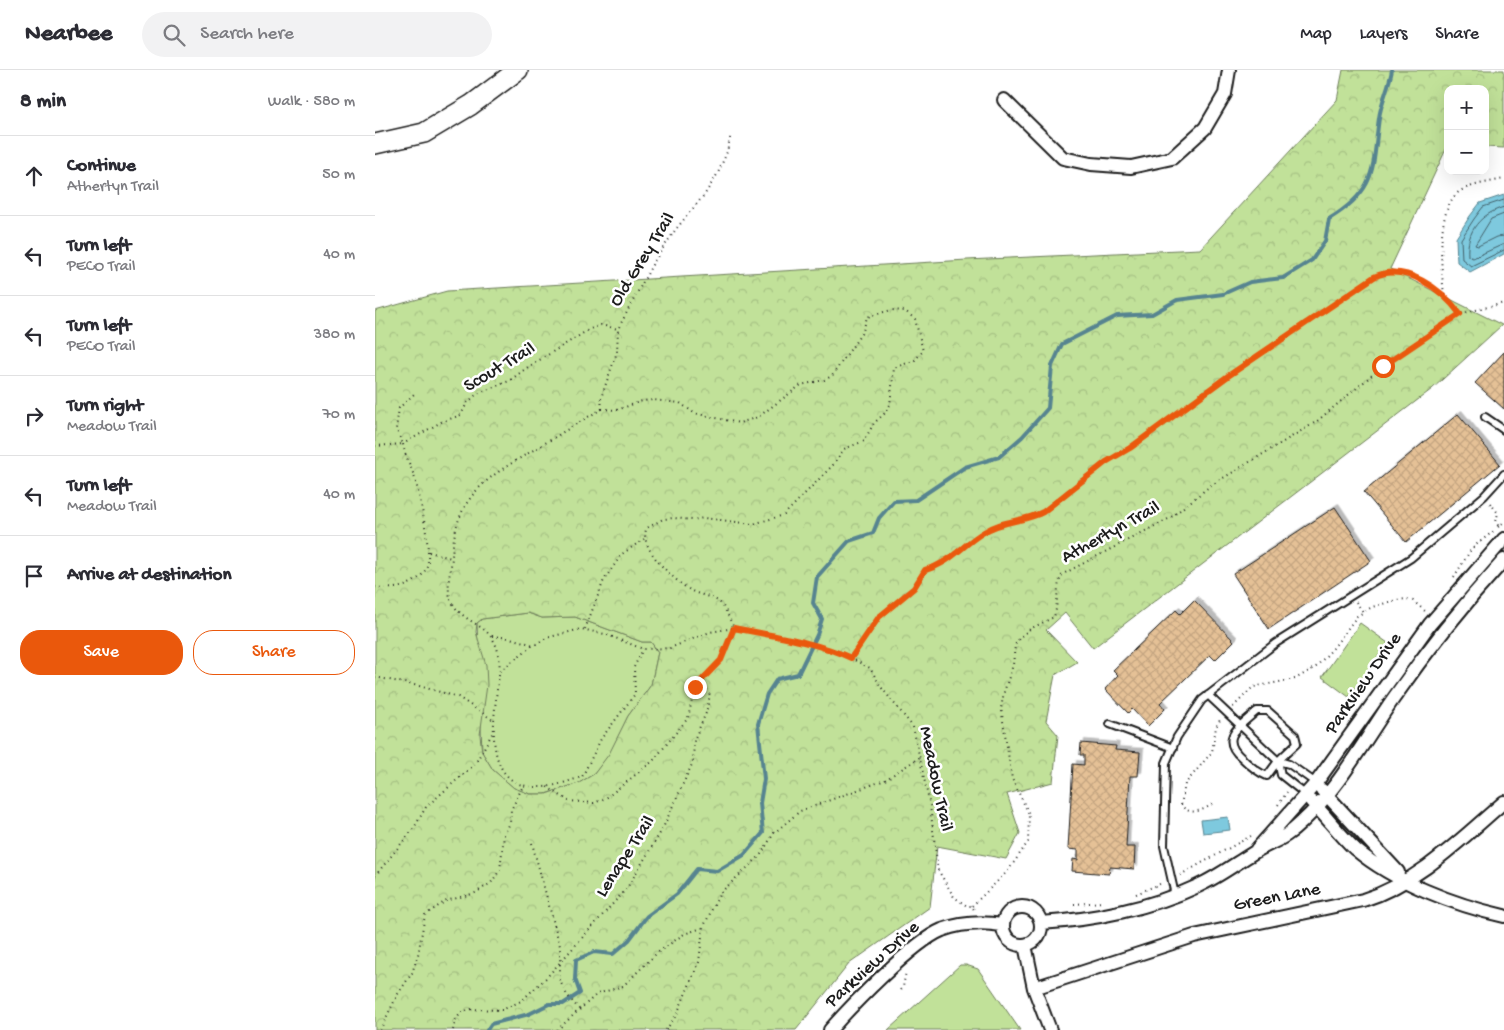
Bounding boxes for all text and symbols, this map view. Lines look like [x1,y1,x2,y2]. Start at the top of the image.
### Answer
search box [142,12,492,57]
text: Nearbee [25,20,112,49]
icon: search [160,21,188,49]
text: Search here [200,23,294,46]
text: Map [1300,24,1332,45]
text: Layers [1360,24,1407,45]
text: Share [1435,24,1479,45]
map controls [1444,85,1489,175]
button: + [1444,85,1489,130]
text: 8 min [20,90,66,115]
text: Walk · 580 m [268,93,355,112]
button: − [1444,130,1489,175]
text: Continue [67,155,136,178]
icon: ahead [20,162,48,190]
text: 50 m [322,166,355,185]
text: Athertyn Trail [67,178,159,197]
street label: Old Grey Trail [605,209,681,311]
text: Turn left [67,235,131,258]
icon: left [20,242,48,270]
text: 40 m [323,246,355,265]
text: PECO Trail [67,258,136,277]
text: Turn left [67,315,131,338]
icon: left [20,322,48,350]
text: 380 m [314,326,355,345]
text: PECO Trail [67,338,136,357]
street label: Scout Trail [460,338,540,398]
route start [1372,355,1395,378]
text: Turn right [67,395,143,418]
icon: right [20,402,48,430]
text: 70 m [322,406,355,425]
text: Meadow Trail [67,418,157,437]
text: Turn left [67,475,131,498]
icon: left [20,482,48,510]
text: 40 m [323,486,355,505]
street label: Athertyn Trail [1058,496,1164,570]
text: Meadow Trail [67,498,157,517]
icon: arrive [20,562,48,590]
text: Arrive at destination [67,564,231,587]
street label: Parkview Drive [1320,628,1408,740]
button: Save [20,630,183,675]
button: Share [193,630,355,675]
route end [684,676,707,699]
street label: Meadow Trail [913,724,957,834]
street label: Lenape Trail [591,812,661,902]
street label: Green Lane [1232,878,1323,918]
street label: Parkview Drive [820,916,925,1014]

